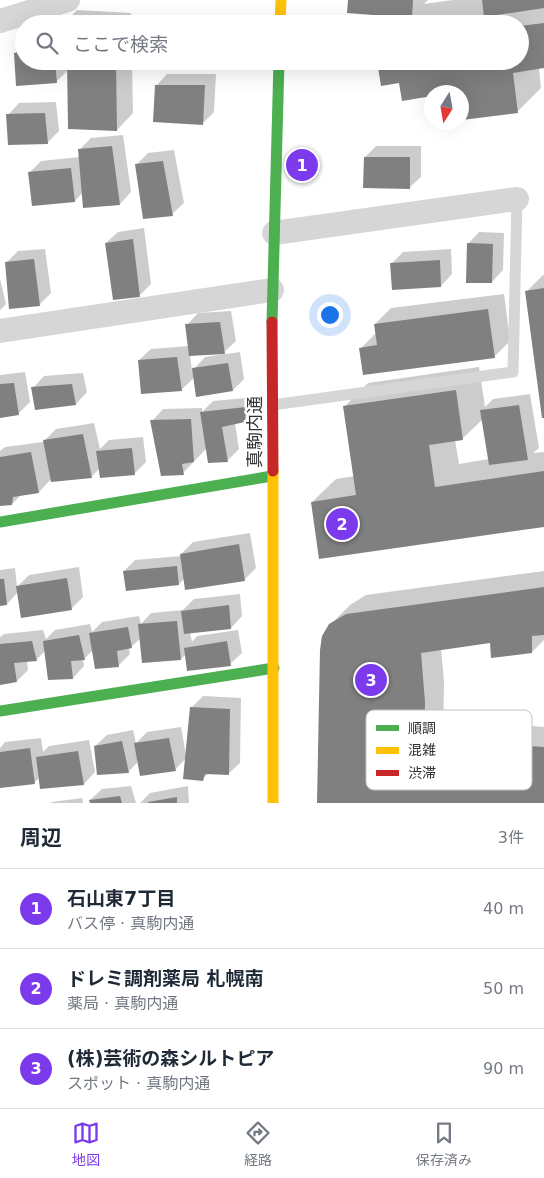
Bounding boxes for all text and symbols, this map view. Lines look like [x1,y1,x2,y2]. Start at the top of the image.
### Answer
search box [15,15,529,70]
icon: search [33,29,61,57]
text: ここで検索 [73,33,168,55]
north arrow [424,85,469,130]
pin: 1 [286,146,318,184]
your location [317,302,343,328]
street label: 真駒内通 [244,396,265,468]
pin: 2 [326,505,358,543]
pin: 3 [355,661,387,699]
legend [366,710,532,790]
text: 順調 [408,720,436,736]
text: 混雑 [408,742,436,758]
text: 渋滞 [408,765,436,781]
text: 周辺 [20,826,62,850]
text: 3件 [498,828,524,847]
text: 石山東7丁目 [67,887,175,909]
text: 1 [30,899,42,918]
text: 40 m [483,899,524,918]
text: バス停 · 真駒内通 [67,914,194,933]
text: ドレミ調剤薬局 札幌南 [67,967,264,989]
text: 2 [30,979,42,998]
text: 50 m [483,979,524,998]
text: 薬局 · 真駒内通 [67,994,178,1013]
text: (株)芸術の森シルトピア [67,1047,274,1069]
text: 3 [30,1059,42,1078]
text: 90 m [483,1059,524,1078]
text: スポット · 真駒内通 [67,1074,210,1093]
tab: 地図 [72,1119,100,1169]
tab: 経路 [244,1119,272,1169]
tab: 保存済み [416,1119,472,1169]

